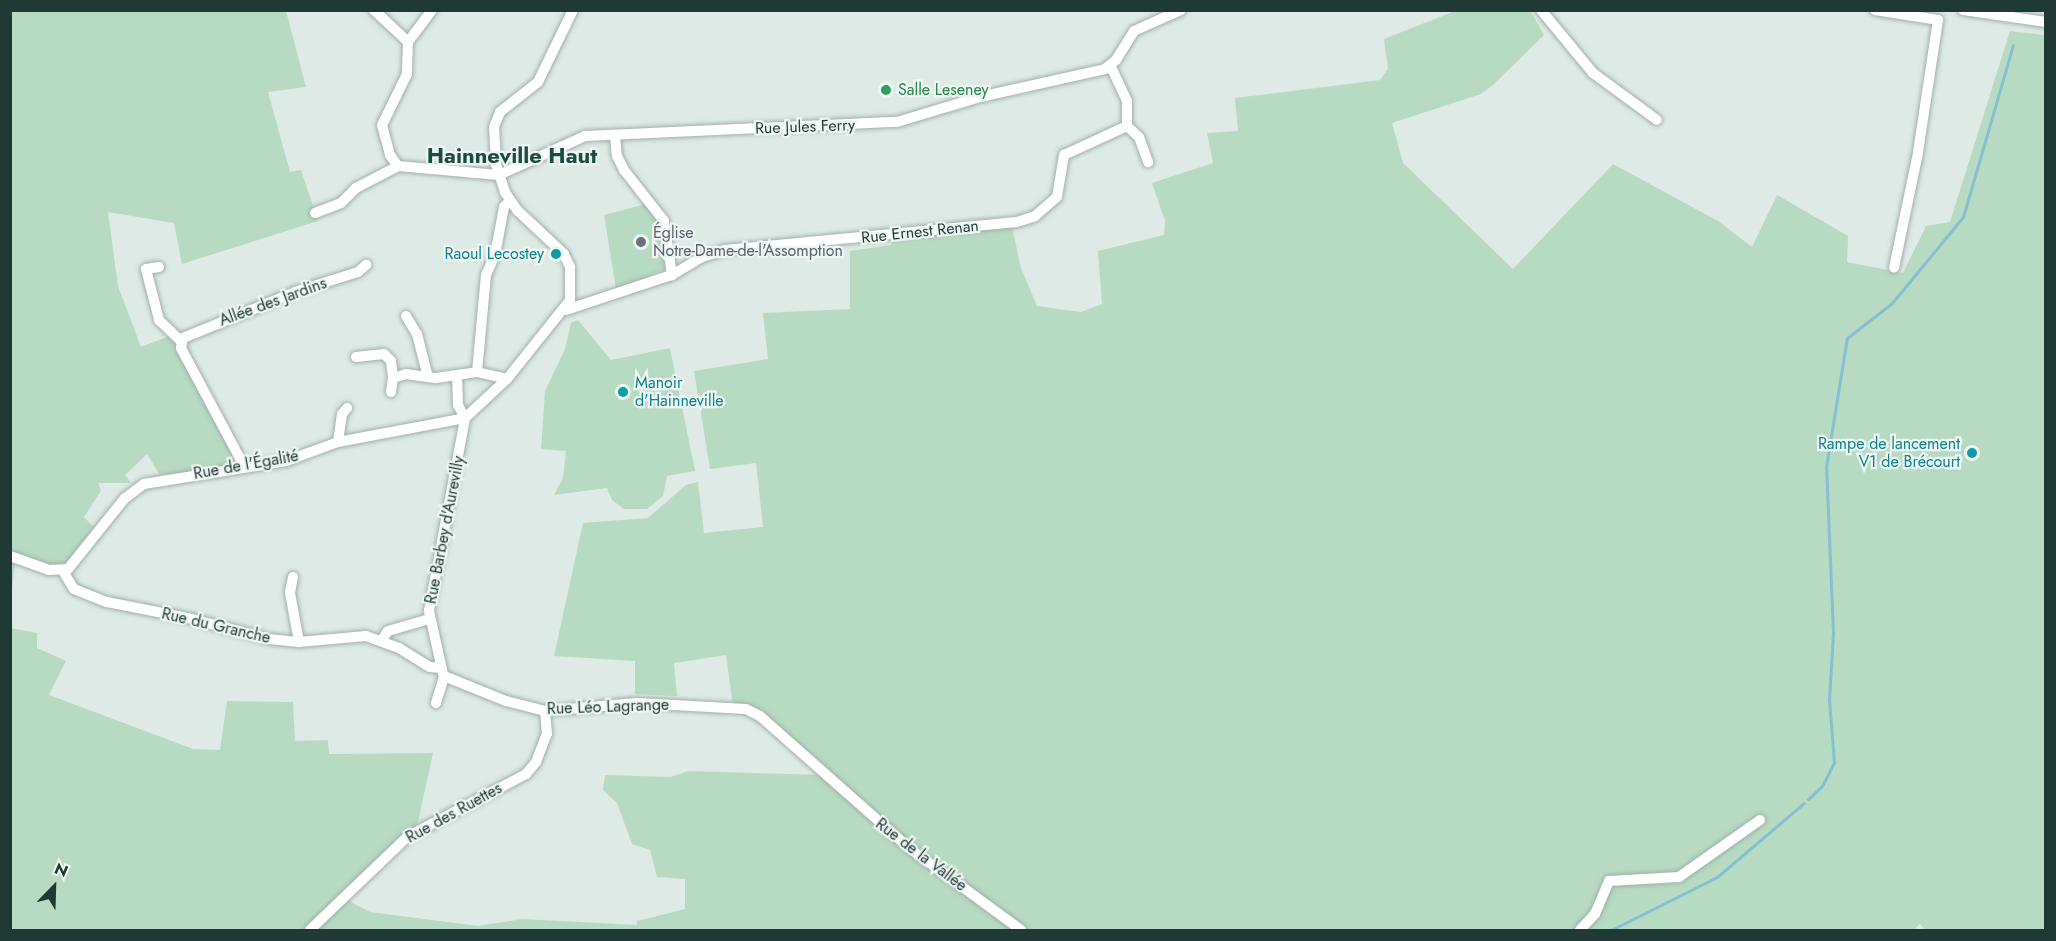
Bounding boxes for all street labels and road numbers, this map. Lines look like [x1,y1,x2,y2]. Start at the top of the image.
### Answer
street label: Rue Jules Ferry [755,116,855,138]
street label: Rue Ernest Renan [860,216,980,248]
street label: Allée des Jardins [217,274,329,330]
street label: Rue de l'Égalité [192,446,300,484]
street label: Rue Barbey d'Aurevilly [421,454,469,606]
street label: Rue du Granche [160,604,272,648]
street label: Rue Léo Lagrange [547,695,669,719]
street label: Rue des Ruettes [403,779,505,847]
street label: Rue de la Vallée [872,814,970,896]

